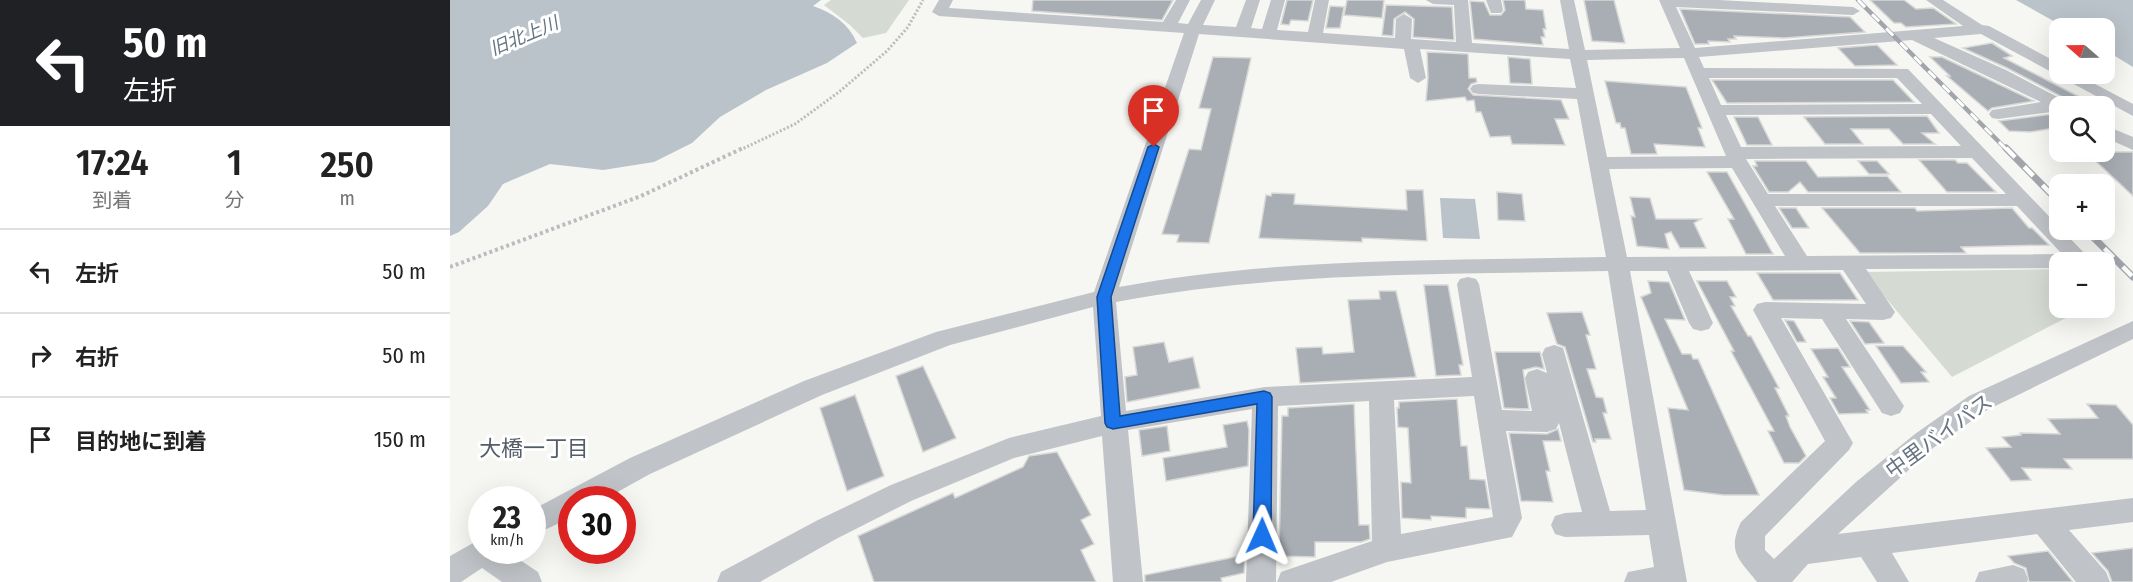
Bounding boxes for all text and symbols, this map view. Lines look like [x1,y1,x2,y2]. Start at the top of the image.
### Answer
water label: 旧北上川 [487,11,563,60]
text: 50 m [123,18,207,68]
north arrow [2049,18,2115,84]
map controls [2049,18,2115,318]
icon: left [24,24,102,102]
text: 左折 [123,75,177,107]
pin [1128,85,1179,147]
icon: arrive [1137,94,1170,127]
button: search [2049,96,2115,162]
text: 17:24 [76,141,148,185]
text: 1 [227,141,242,185]
text: 250 [321,143,374,187]
button: + [2049,174,2115,240]
text: m [340,186,355,210]
text: 到着 [92,188,132,212]
text: 分 [224,188,244,212]
button: − [2049,252,2115,318]
icon: left [24,255,57,288]
text: 50 m [382,258,426,285]
text: 左折 [75,260,119,287]
icon: right [24,339,57,372]
text: 50 m [382,342,426,369]
text: 右折 [75,344,119,371]
street label: 中里バイパス [1881,389,1997,483]
icon: arrive [24,423,57,456]
text: 150 m [374,426,426,453]
text: 目的地に到着 [75,428,207,455]
district label: 大橋一丁目 [479,435,589,462]
speed limit sign: 30 [558,486,636,564]
text: 23 [493,500,521,536]
position arrow [1230,504,1294,568]
text: km/h [490,531,524,549]

